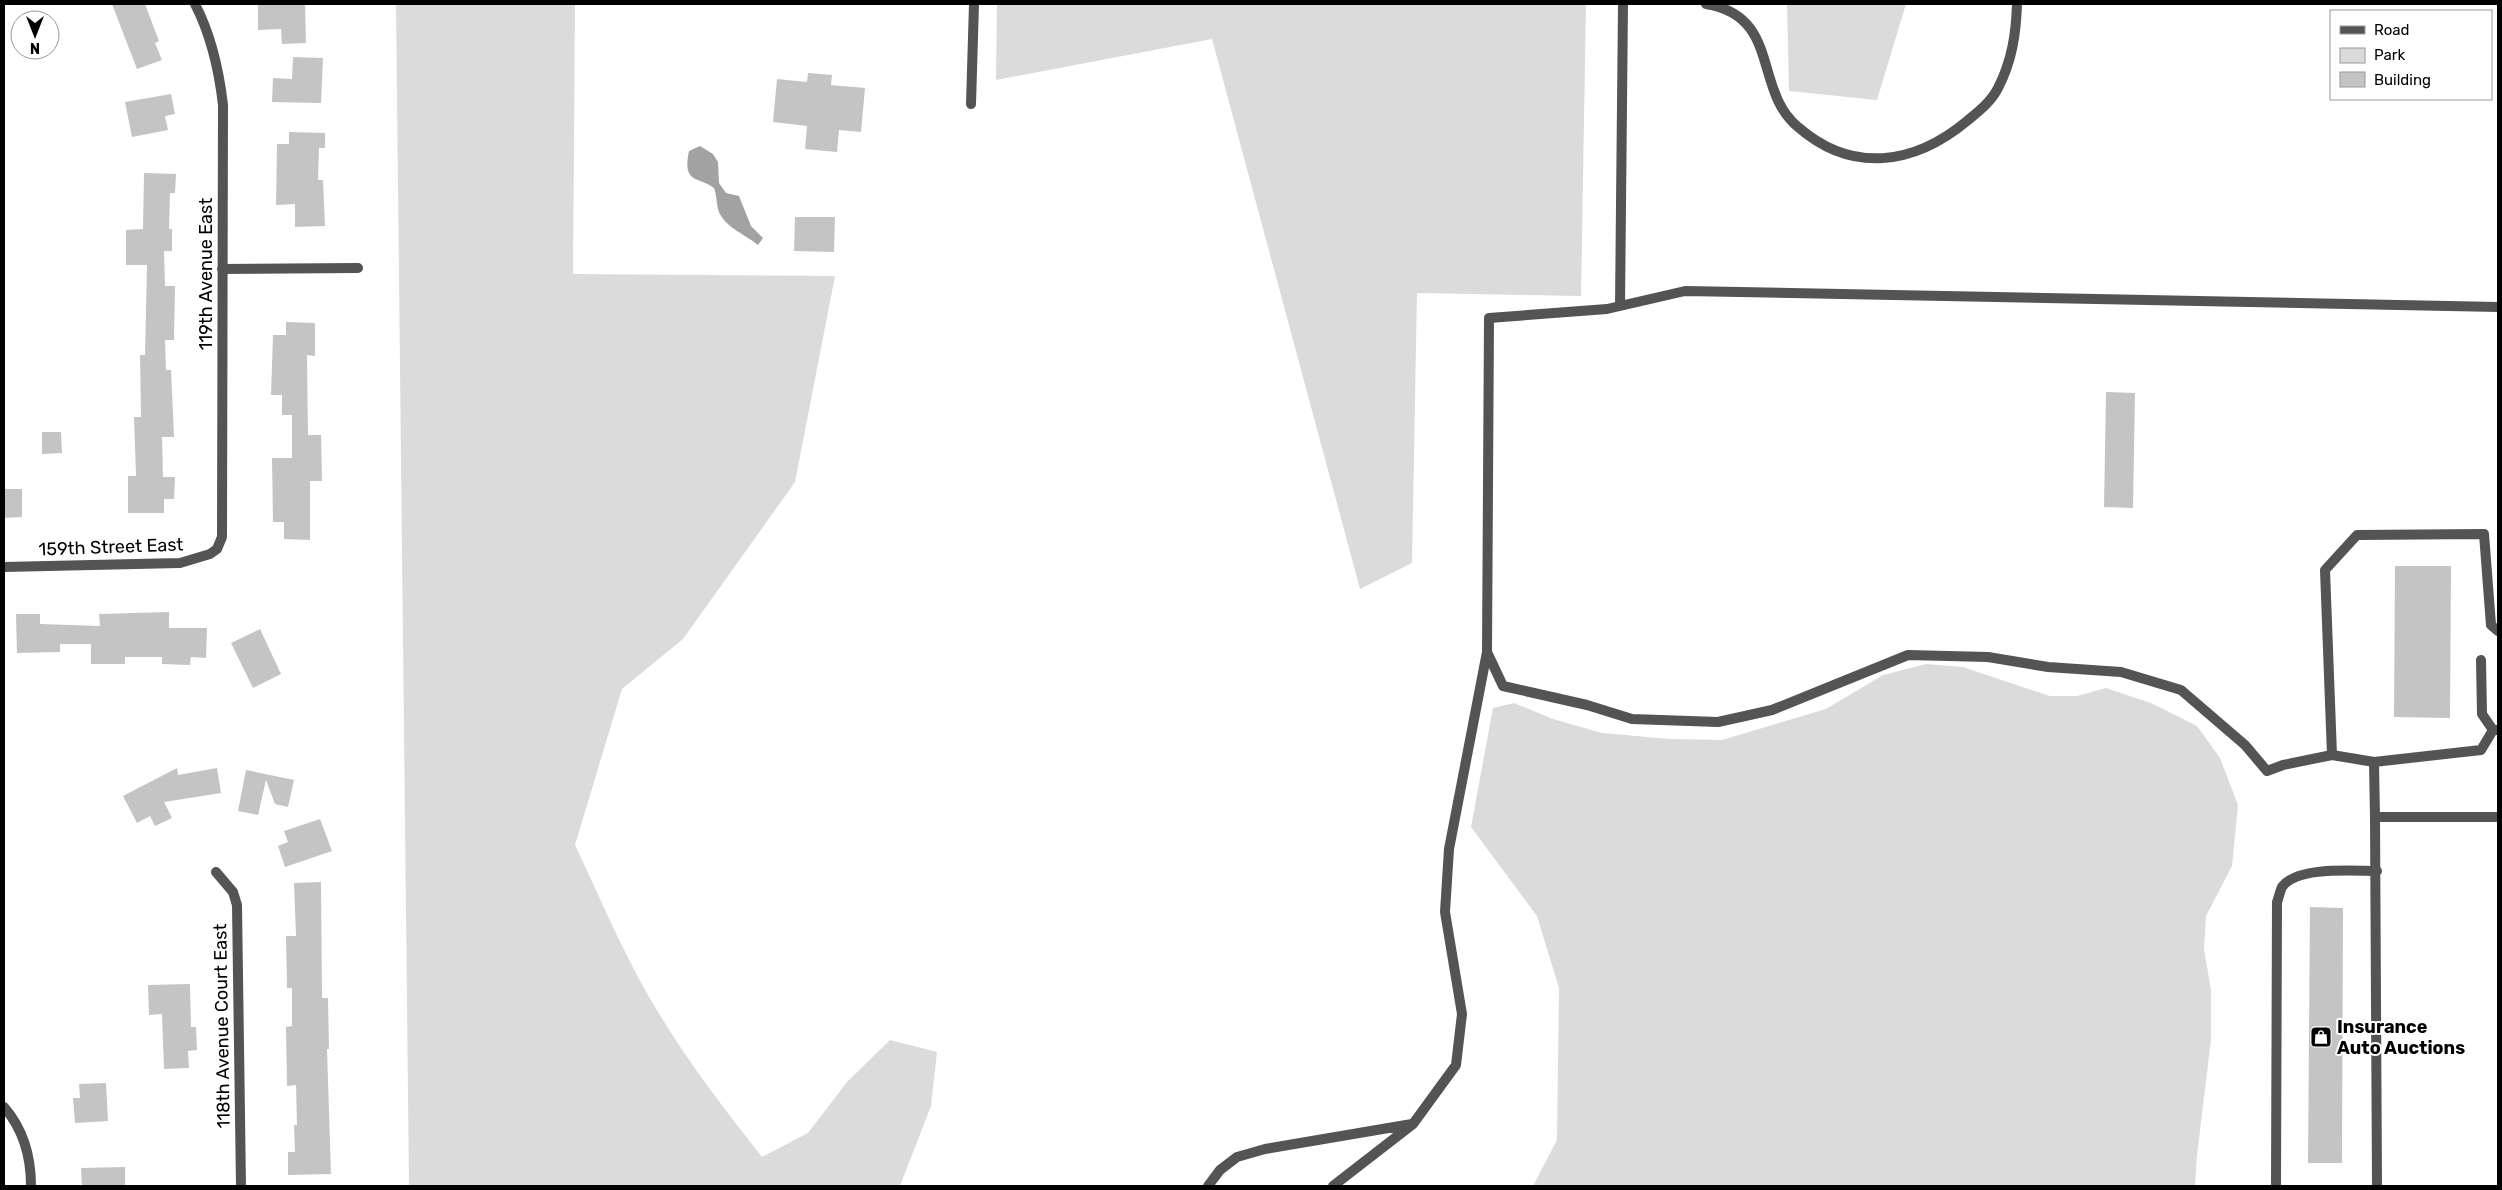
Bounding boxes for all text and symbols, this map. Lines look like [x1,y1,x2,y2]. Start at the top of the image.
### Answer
north arrow [10,10,60,60]
legend [2330,10,2492,100]
text: Road [2374,21,2410,39]
text: N [30,39,40,56]
text: Park [2374,46,2405,64]
text: Building [2374,71,2431,89]
street label: 119th Avenue East [195,198,217,350]
street label: 159th Street East [38,533,184,561]
street label: 118th Avenue Court East [209,923,235,1129]
place label: Insurance Auto Auctions [2337,1016,2465,1059]
shop icon: Insurance Auto Auctions [2309,1025,2333,1049]

